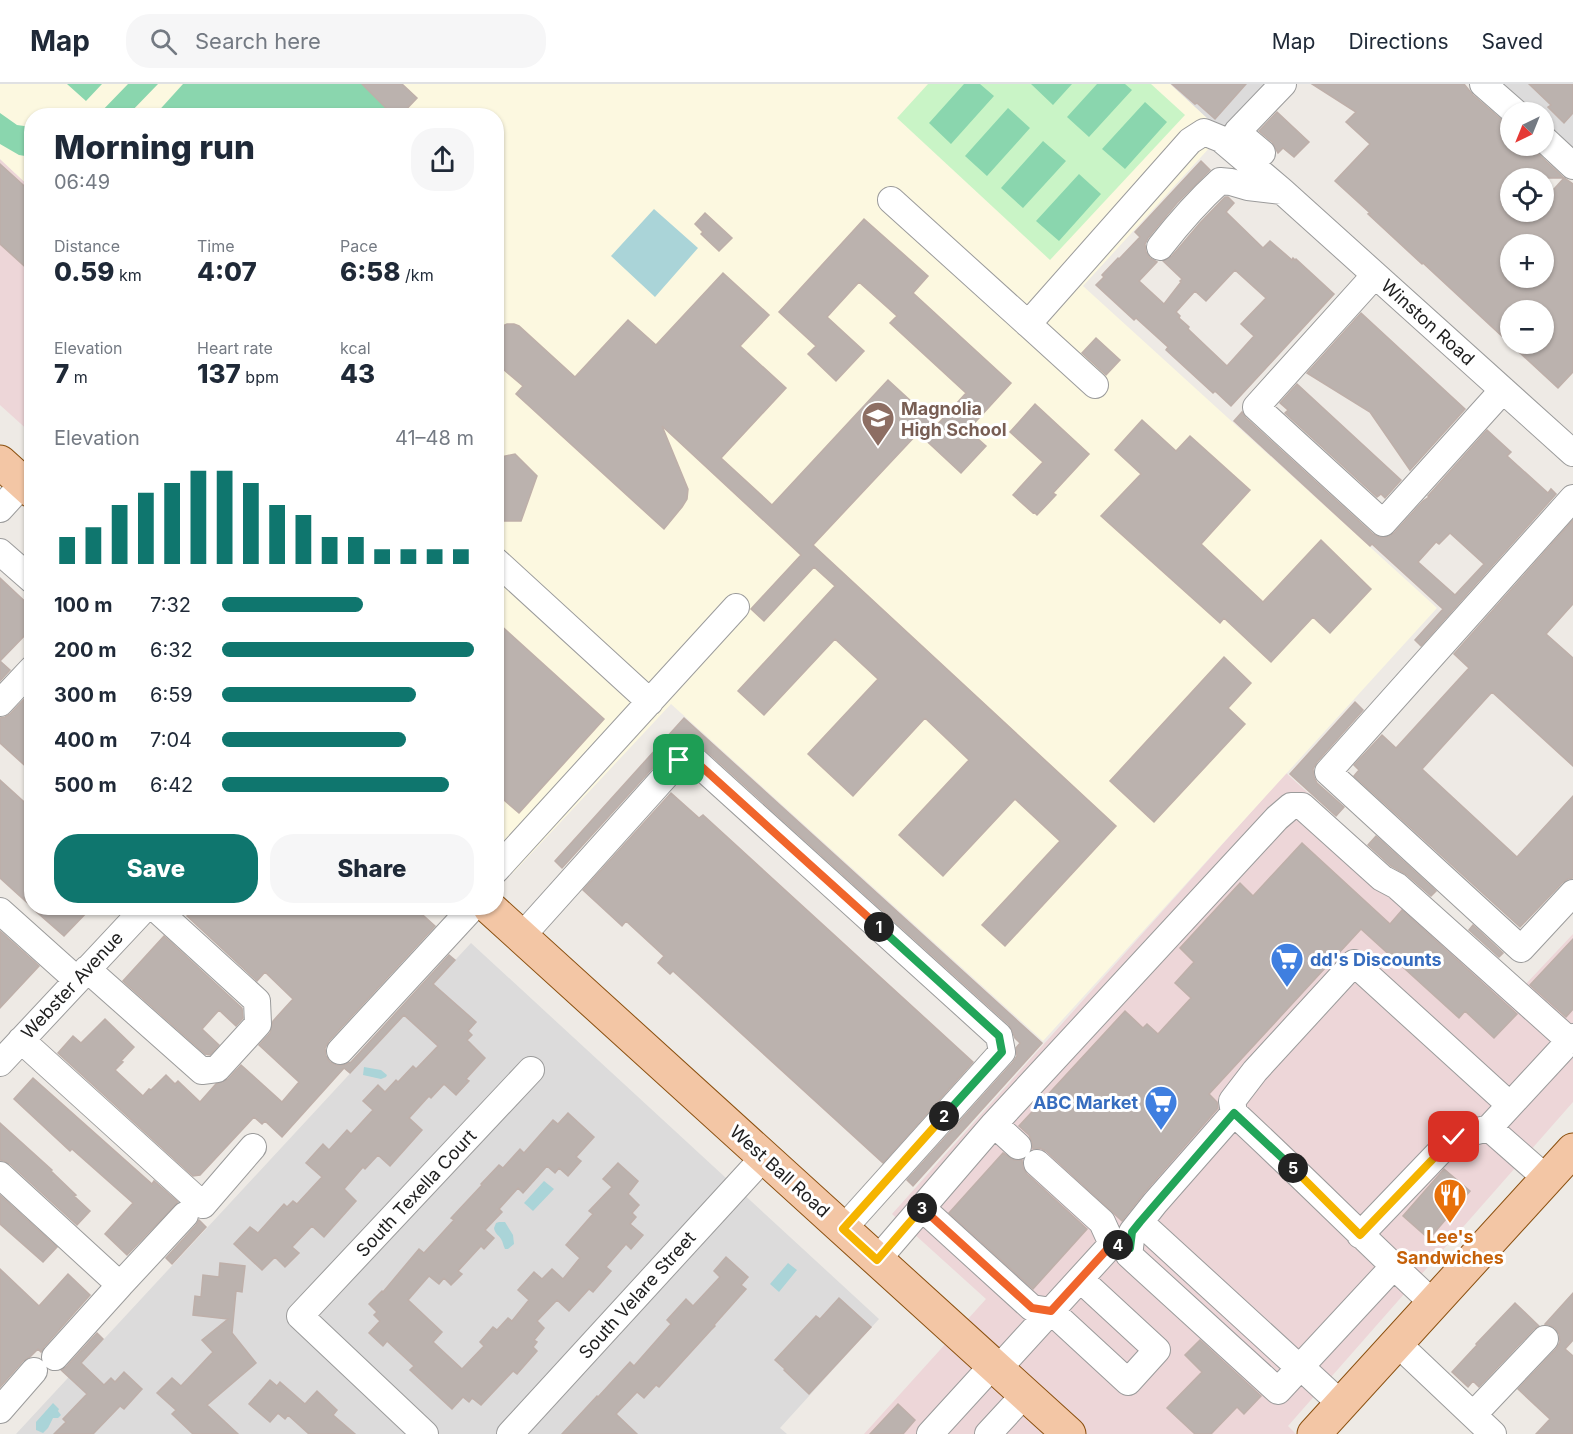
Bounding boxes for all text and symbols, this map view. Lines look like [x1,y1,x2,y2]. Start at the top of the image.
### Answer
search box [126,14,546,68]
text: Map [30,24,90,58]
icon: search [147,25,180,58]
text: Search here [195,28,321,54]
text: Map [1272,29,1315,54]
text: Directions [1348,29,1449,54]
text: Saved [1482,29,1543,54]
north arrow [1500,102,1554,156]
map controls [1500,102,1554,354]
text: Morning run [54,127,255,167]
button: share [411,128,474,191]
button: locate [1500,168,1554,222]
text: 06:49 [54,170,110,194]
button: + [1500,234,1554,288]
text: Distance [54,236,120,256]
text: Time [197,236,235,256]
text: Pace [340,236,378,256]
text: 0.59 [54,256,114,287]
text: 4:07 [197,256,257,287]
text: 6:58 [340,256,401,287]
text: km [114,265,142,285]
text: /km [401,265,434,285]
street label: Winston Road [1377,275,1479,369]
button: − [1500,300,1554,354]
text: Elevation [54,338,123,358]
text: Heart rate [197,338,273,358]
text: kcal [340,338,371,358]
text: 7 [54,358,69,389]
text: 137 [197,358,241,389]
text: 43 [340,358,375,389]
text: m [69,367,88,387]
text: bpm [241,367,279,387]
place label: Magnolia High School [901,398,1007,440]
school or university icon: Magnolia High School [860,400,896,447]
text: Elevation [54,426,140,450]
text: 41–48 m [395,426,474,450]
text: 100 m [54,593,113,617]
text: 7:32 [150,593,191,617]
text: 200 m [54,638,117,662]
text: 6:32 [150,638,193,662]
text: 300 m [54,683,117,707]
text: 6:59 [150,683,193,707]
text: 400 m [54,728,118,752]
text: 7:04 [150,728,192,752]
pin [653,734,704,785]
icon: arrive [662,743,695,776]
text: 500 m [54,773,117,797]
text: 6:42 [150,773,193,797]
button: Save [54,834,258,903]
button: Share [270,834,474,903]
pin: 1 [864,912,894,942]
text: 1 [876,917,882,937]
street label: Webster Avenue [17,927,127,1043]
supermarket icon: dd's Discounts [1269,941,1305,988]
place label: dd's Discounts [1310,949,1442,970]
supermarket icon: ABC Market [1143,1084,1179,1131]
place label: ABC Market [1033,1092,1138,1113]
pin: 2 [929,1101,959,1131]
text: 2 [939,1106,949,1126]
pin [1428,1111,1479,1162]
icon: check [1437,1120,1470,1153]
street label: West Ball Road [726,1121,834,1221]
street label: South Texella Court [352,1125,480,1261]
pin: 5 [1278,1153,1308,1183]
text: 5 [1288,1158,1298,1178]
restaurant icon: Lee's Sandwiches [1432,1177,1468,1224]
pin: 3 [907,1193,937,1223]
text: 3 [917,1198,927,1218]
place label: Lee's Sandwiches [1396,1226,1504,1268]
street label: South Velare Street [574,1227,700,1363]
pin: 4 [1103,1230,1133,1260]
text: 4 [1113,1235,1123,1255]

